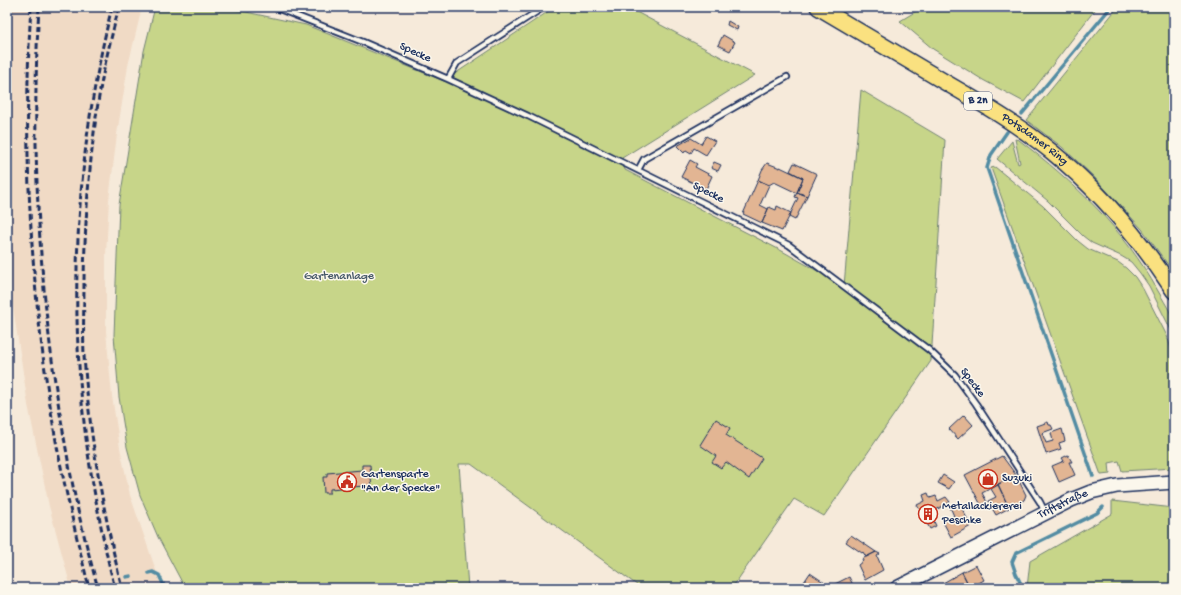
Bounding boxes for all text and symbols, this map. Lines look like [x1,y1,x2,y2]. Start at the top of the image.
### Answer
street label: Specke [397,40,434,66]
road number: B 2n [964,92,992,110]
street label: Potsdamer Ring [998,110,1071,169]
street label: Specke [690,179,727,207]
park label: Gartenanlage [304,270,375,284]
street label: Specke [956,365,988,401]
place label: Gartensparte "An der Specke" [361,468,440,496]
shop icon: Suzuki [977,468,999,490]
public building icon: Gartensparte "An der Specke" [336,471,358,493]
place label: Suzuki [1002,472,1032,486]
street label: Triftstraße [1035,487,1091,523]
place label: Metallackiererei Peschke [941,500,1022,528]
building icon: Metallackiererei Peschke [917,503,939,525]

